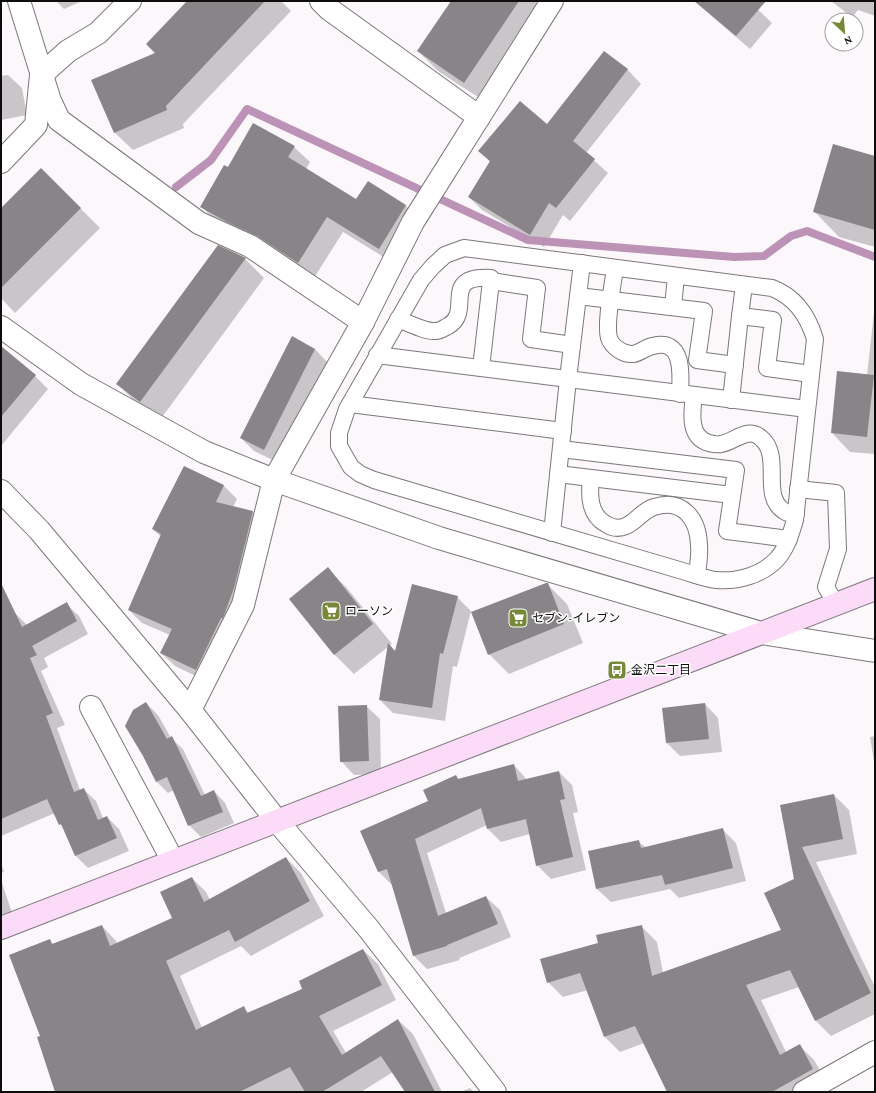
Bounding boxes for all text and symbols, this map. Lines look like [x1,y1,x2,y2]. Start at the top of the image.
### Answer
north arrow [824,12,864,52]
text: N [842,34,854,48]
supermarket icon: ローソン [320,600,342,622]
place label: ローソン [345,604,393,618]
supermarket icon: セブン-イレブン [507,607,529,629]
place label: セブン-イレブン [532,611,620,625]
bus stop icon: 金沢二丁目 [606,659,628,681]
place label: 金沢二丁目 [631,663,691,677]

